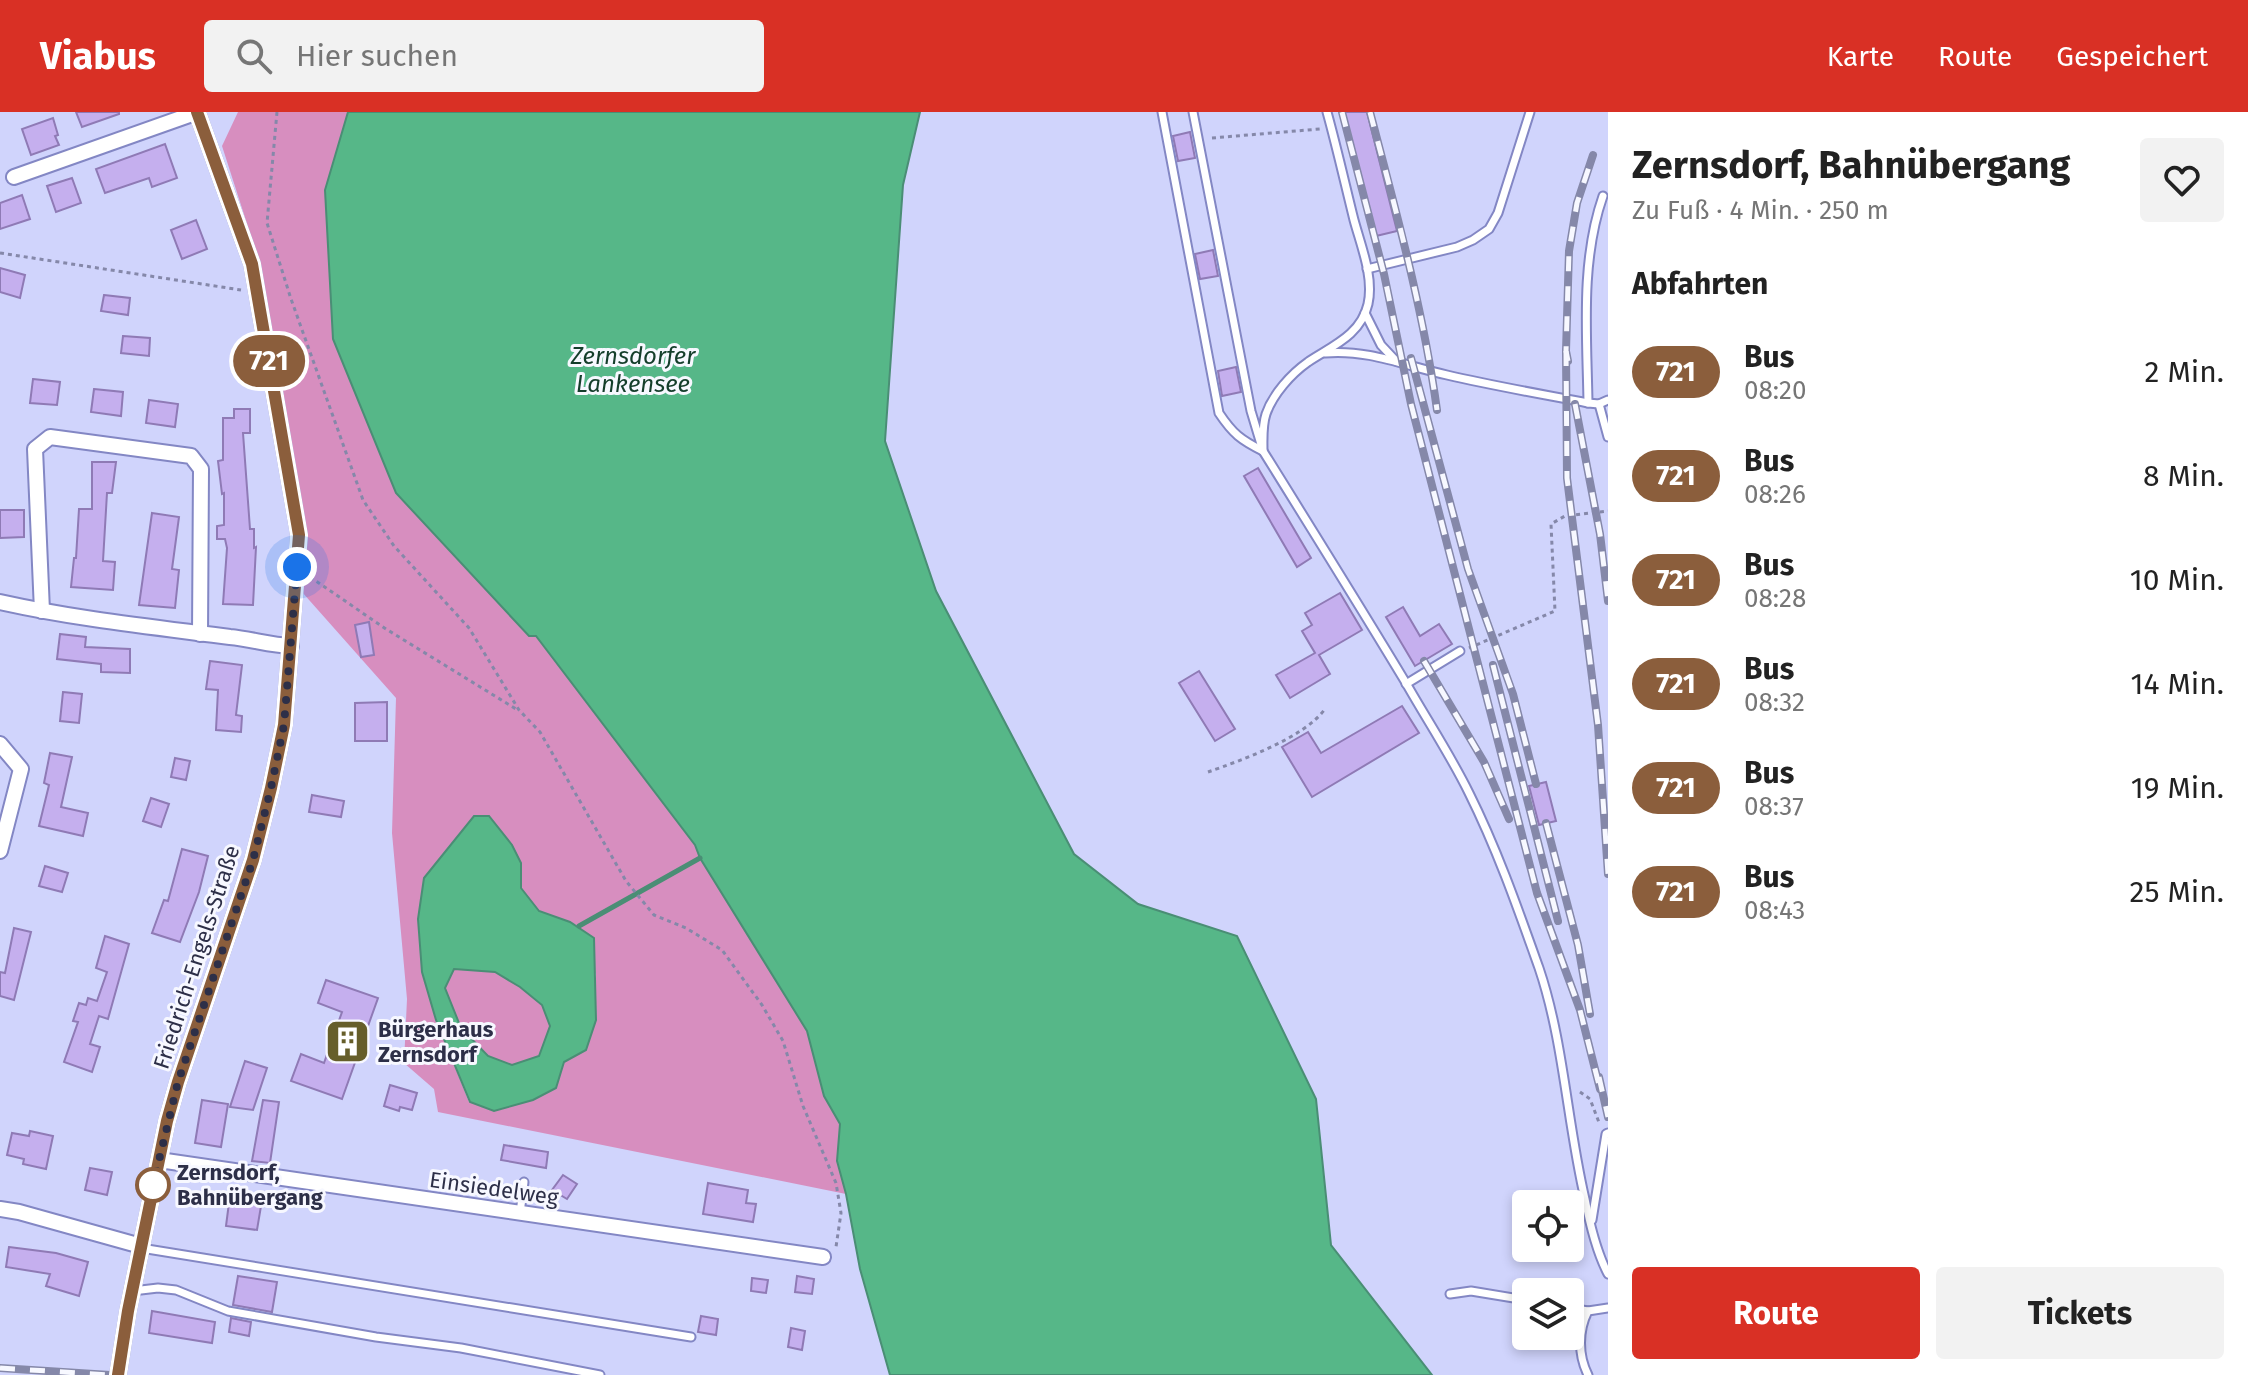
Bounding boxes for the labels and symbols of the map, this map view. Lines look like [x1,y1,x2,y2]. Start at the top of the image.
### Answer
line badge: 721 [223,335,315,387]
water label: Zernsdorfer Lankensee [570,342,696,398]
your location [277,547,317,587]
street label: Friedrich-Engels-Straße [148,842,245,1072]
place label: Bürgerhaus Zernsdorf [378,1016,494,1068]
building icon: Bürgerhaus Zernsdorf [323,1018,371,1066]
place label: Zernsdorf, Bahnübergang [177,1159,324,1211]
street label: Einsiedelweg [428,1166,561,1211]
marker: Zernsdorf, Bahnübergang [136,1168,170,1202]

